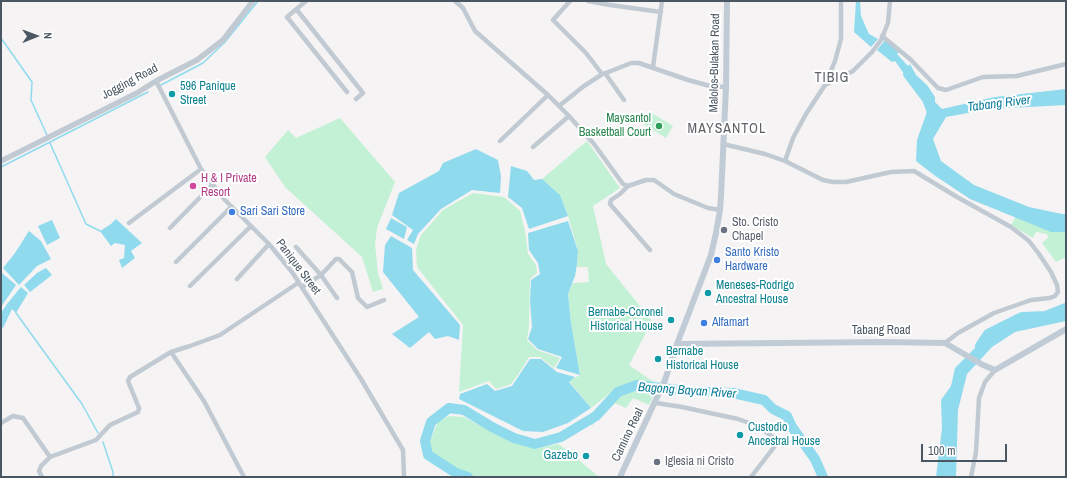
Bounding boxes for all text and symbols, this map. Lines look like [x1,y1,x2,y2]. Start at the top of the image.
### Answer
street label: Malolos-Bulakan Road [707,13,723,113]
north arrow [16,16,56,56]
text: N [41,32,55,39]
street label: Jogging Road [100,61,160,103]
district label: TIBIG [815,70,849,86]
place label: 596 Panique Street [180,80,236,108]
marker: 596 Panique Street [167,89,177,99]
water label: Tabang River [967,92,1031,116]
place label: Maysantol Basketball Court [579,112,651,140]
marker: Maysantol Basketball Court [654,121,664,131]
district label: MAYSANTOL [688,121,766,137]
place label: H & I Private Resort [201,172,257,200]
marker: H & I Private Resort [188,181,198,191]
place label: Sari Sari Store [240,205,305,219]
marker: Sari Sari Store [227,207,237,217]
place label: Sto. Cristo Chapel [732,216,778,244]
marker: Sto. Cristo Chapel [719,225,729,235]
street label: Panique Street [272,236,324,298]
place label: Santo Kristo Hardware [725,246,779,274]
marker: Santo Kristo Hardware [712,255,722,265]
place label: Meneses-Rodrigo Ancestral House [716,279,794,307]
marker: Meneses-Rodrigo Ancestral House [703,288,713,298]
place label: Bernabe-Coronel Historical House [588,306,663,334]
marker: Bernabe-Coronel Historical House [666,315,676,325]
place label: Alfamart [712,316,749,330]
marker: Alfamart [699,318,709,328]
street label: Tabang Road [852,324,910,338]
place label: Bernabe Historical House [666,345,739,373]
marker: Bernabe Historical House [653,354,663,364]
water label: Bagong Bayan River [637,380,737,402]
street label: Camino Real [609,406,647,464]
place label: Custodio Ancestral House [748,421,820,449]
marker: Custodio Ancestral House [735,430,745,440]
scale bar [923,436,1009,462]
text: 100 m [928,443,955,459]
place label: Gazebo [544,449,578,463]
marker: Gazebo [581,451,591,461]
place label: Iglesia ni Cristo [665,455,734,469]
marker: Iglesia ni Cristo [652,457,662,467]

